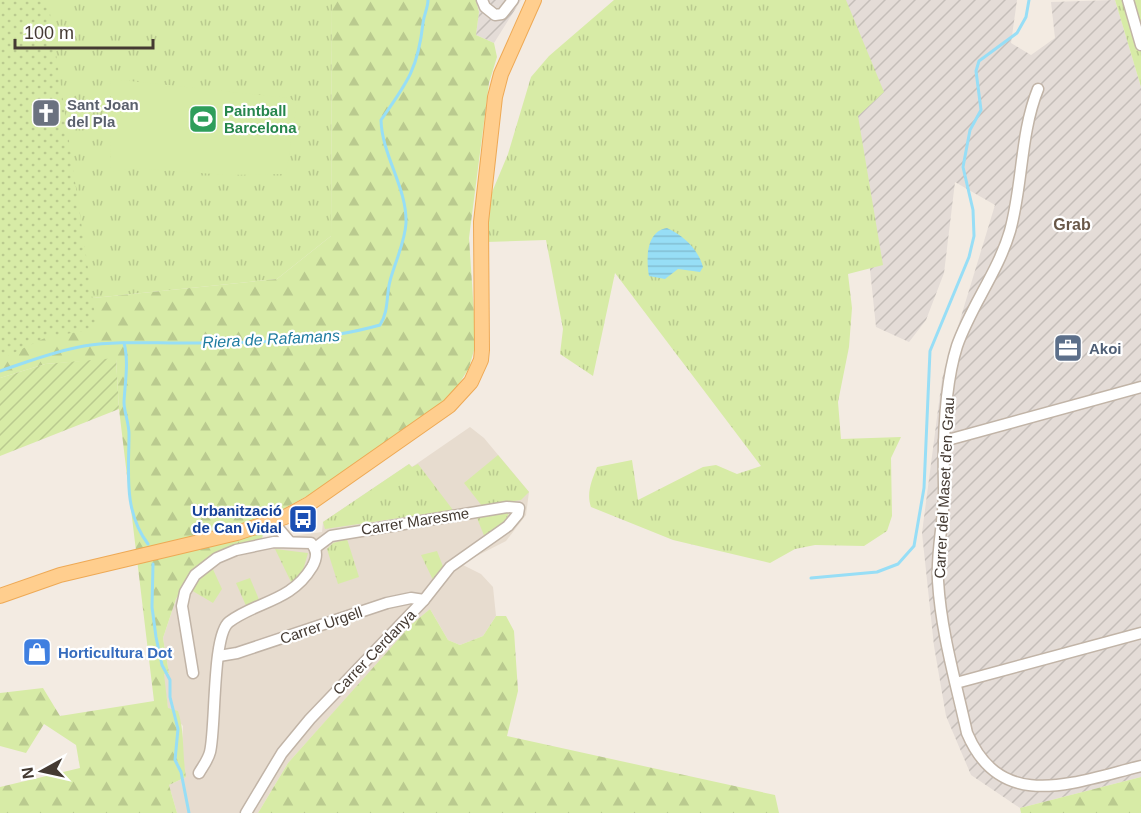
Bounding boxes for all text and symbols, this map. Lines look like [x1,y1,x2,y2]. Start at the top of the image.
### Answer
scale bar [15,12,153,50]
text: 100 m [24,23,74,43]
place label: Sant Joan del Pla [67,96,139,130]
church icon: Sant Joan del Pla [30,97,62,129]
place label: Paintball Barcelona [224,102,297,136]
sports icon: Paintball Barcelona [187,103,219,135]
district label: Grab [1053,216,1091,233]
water label: Riera de Rafamans [202,327,340,351]
office icon: Akoi [1052,332,1084,364]
place label: Akoi [1089,340,1122,357]
street label: Carrer del Maset d'en Grau [931,397,957,579]
place label: Urbanització de Can Vidal [192,502,282,536]
bus stop icon: Urbanització de Can Vidal [287,503,319,535]
street label: Carrer Maresme [360,504,470,538]
street label: Carrer Urgell [278,603,364,647]
street label: Carrer Cerdanya [329,605,419,698]
shop icon: Horticultura Dot [21,636,53,668]
place label: Horticultura Dot [58,644,172,661]
north arrow [12,741,72,801]
text: N [18,766,37,780]

